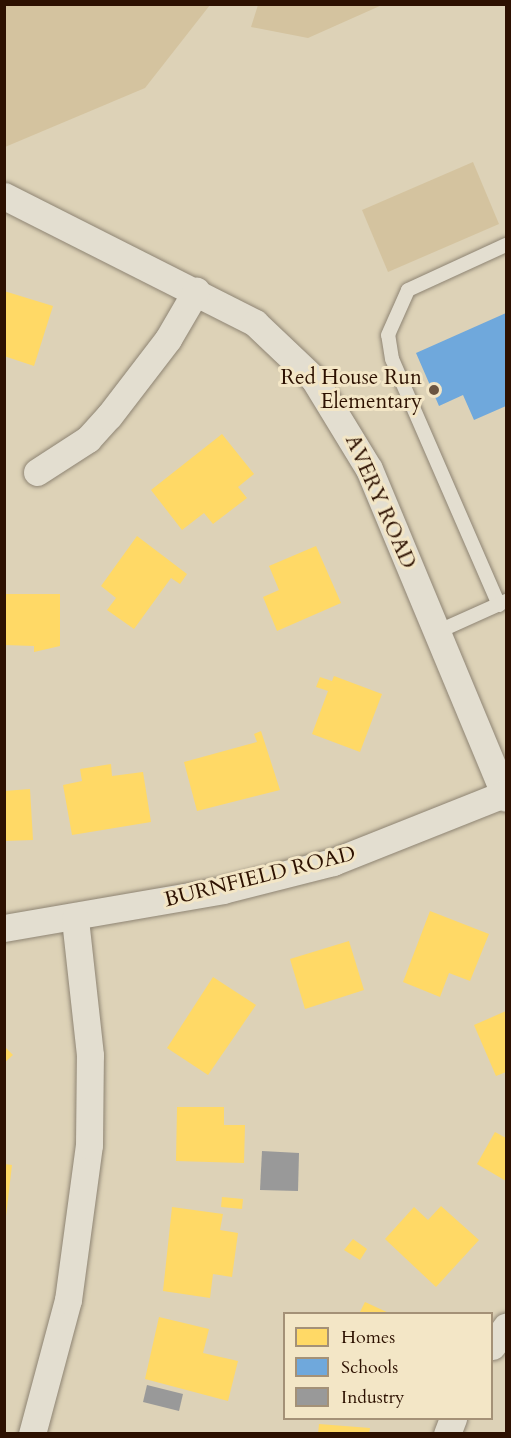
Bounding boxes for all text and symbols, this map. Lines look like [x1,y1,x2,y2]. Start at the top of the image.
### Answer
place label: Red House Run Elementary [280,365,422,415]
marker: Red House Run Elementary [427,383,441,397]
street label: AVERY ROAD [339,431,421,573]
street label: BURNFIELD ROAD [162,841,358,913]
legend [283,1312,493,1420]
text: Homes [341,1325,395,1350]
text: Schools [341,1355,398,1380]
text: Industry [341,1385,405,1410]

